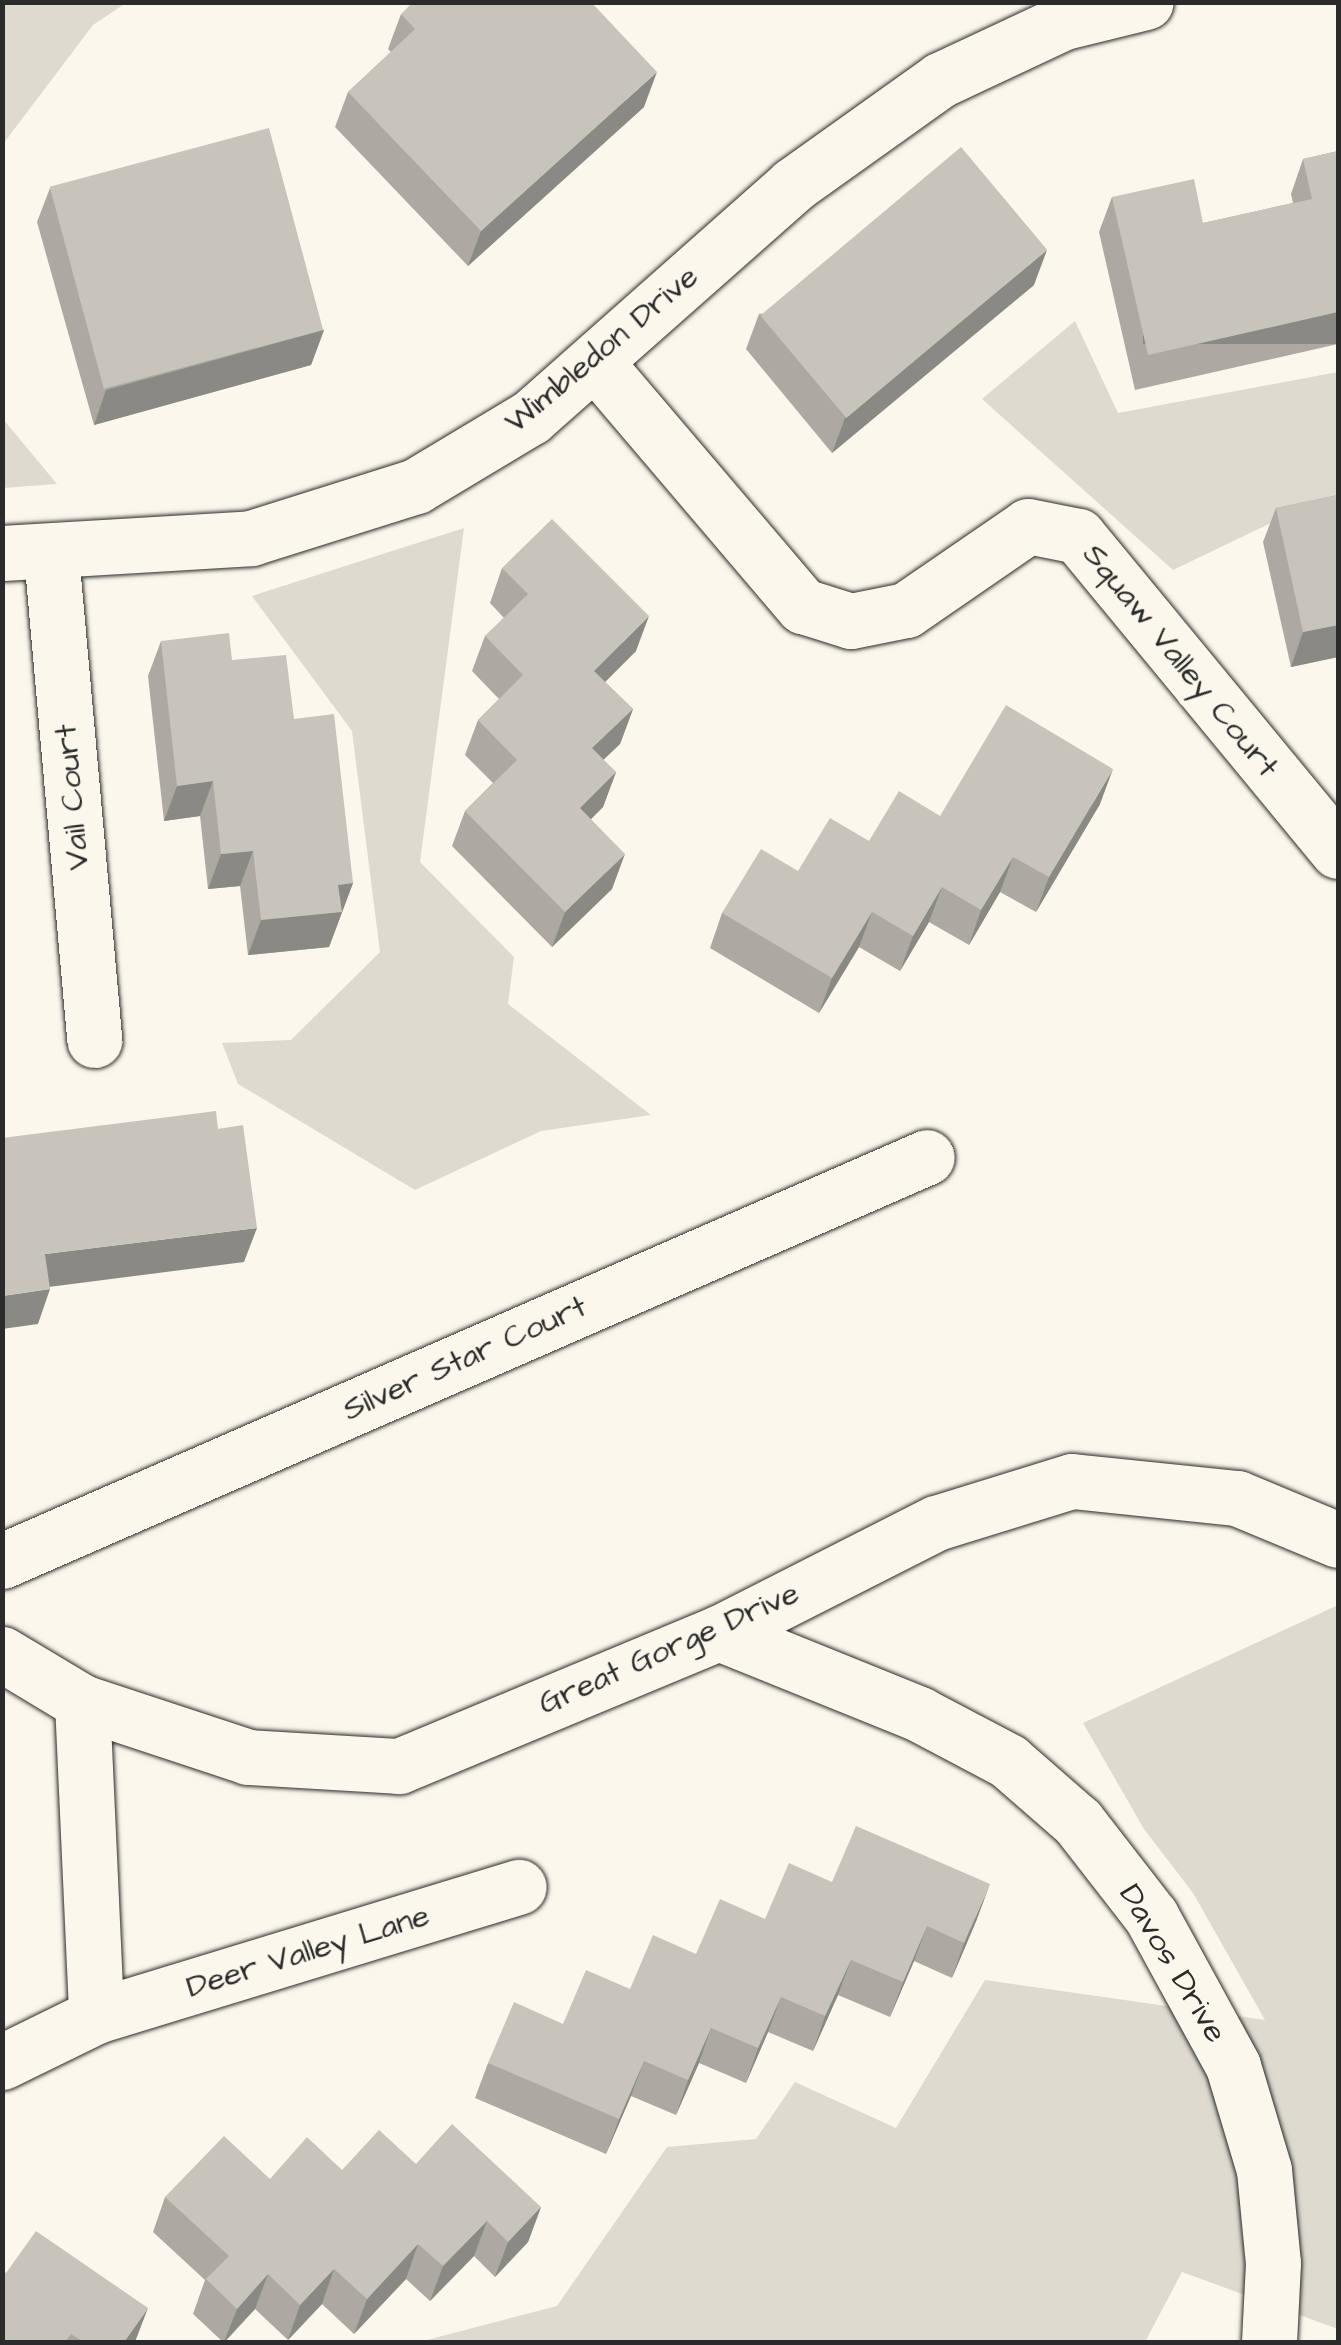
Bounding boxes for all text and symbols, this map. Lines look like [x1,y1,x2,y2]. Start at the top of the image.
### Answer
street label: Wimbledon Drive [498,258,706,442]
street label: Squaw Valley Court [1074,536,1286,786]
street label: Vail Court [47,722,99,872]
street label: Silver Star Court [337,1288,593,1430]
street label: Great Gorge Drive [533,1574,805,1724]
street label: Davos Drive [1110,1878,1234,2050]
street label: Deer Valley Lane [182,1897,434,2007]

